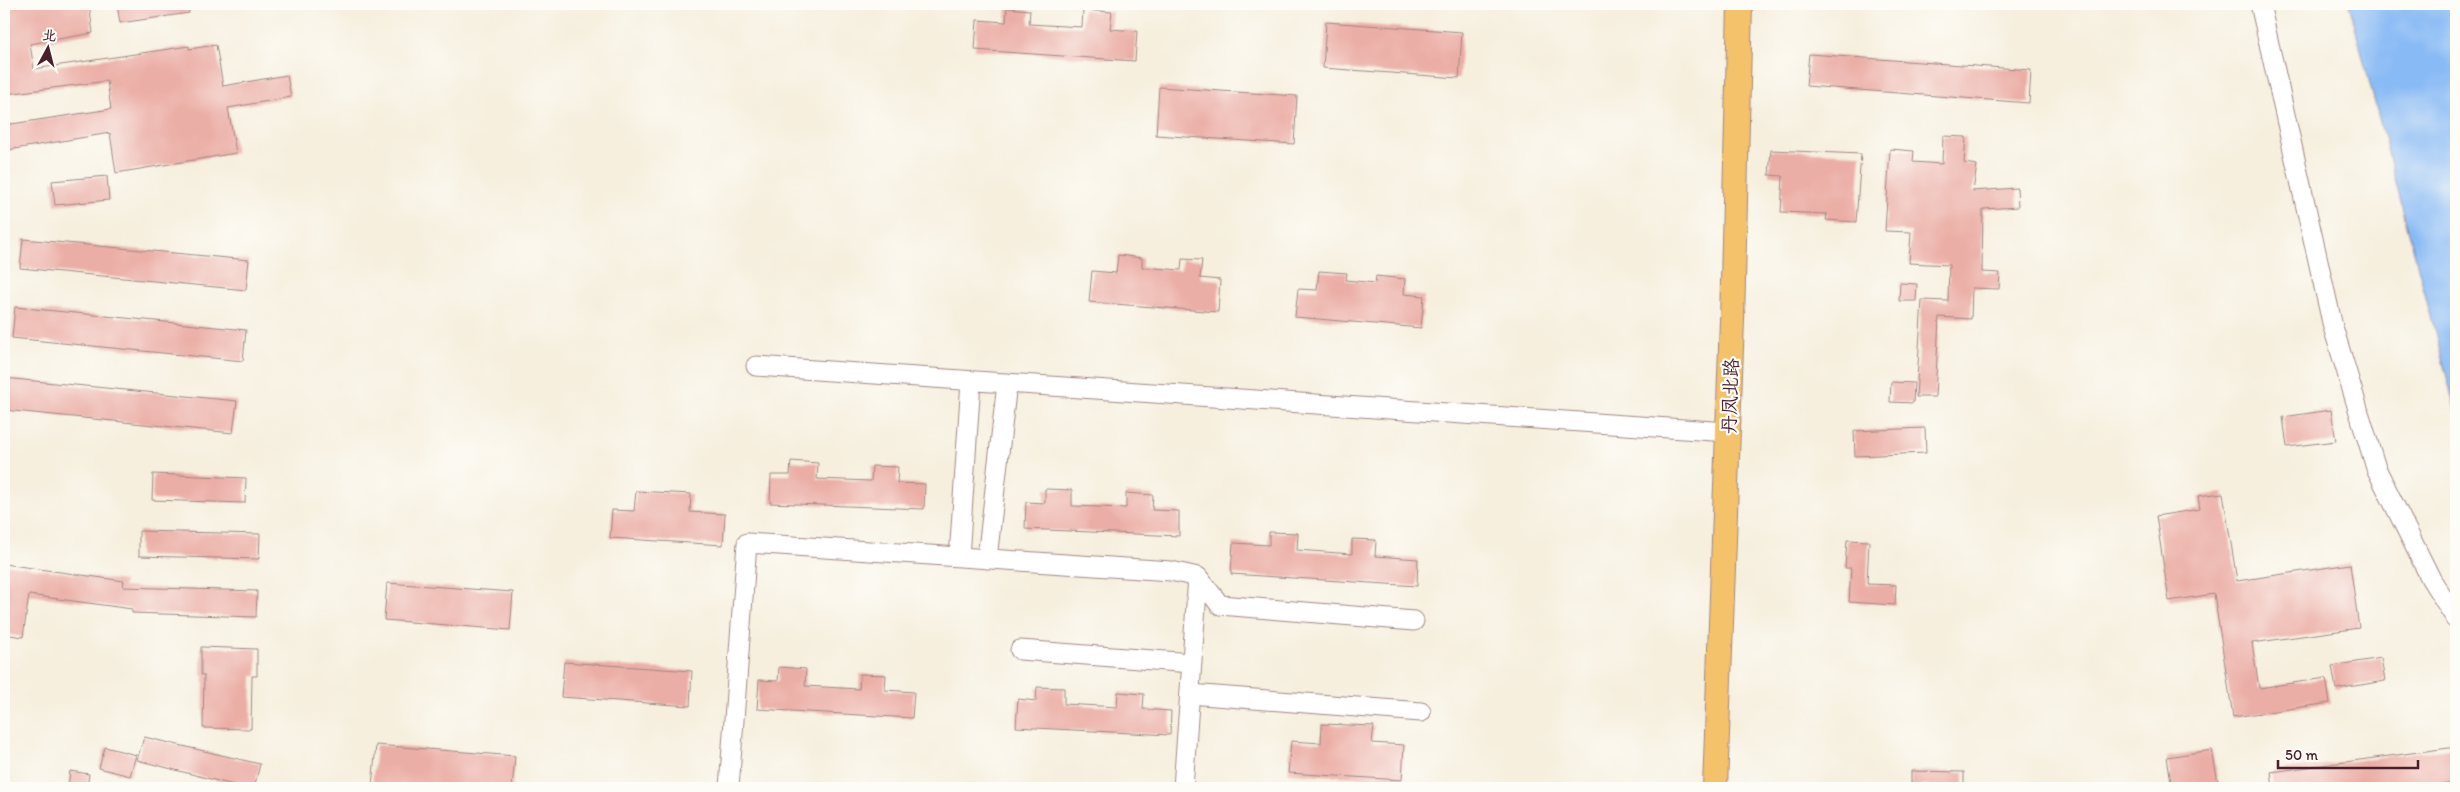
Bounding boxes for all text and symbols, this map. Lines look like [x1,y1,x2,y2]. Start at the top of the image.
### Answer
north arrow [22,22,72,72]
text: 北 [42,26,58,45]
street label: 丹凤北路 [1717,358,1743,434]
scale bar [2278,737,2418,769]
text: 50 m [2285,746,2318,764]

